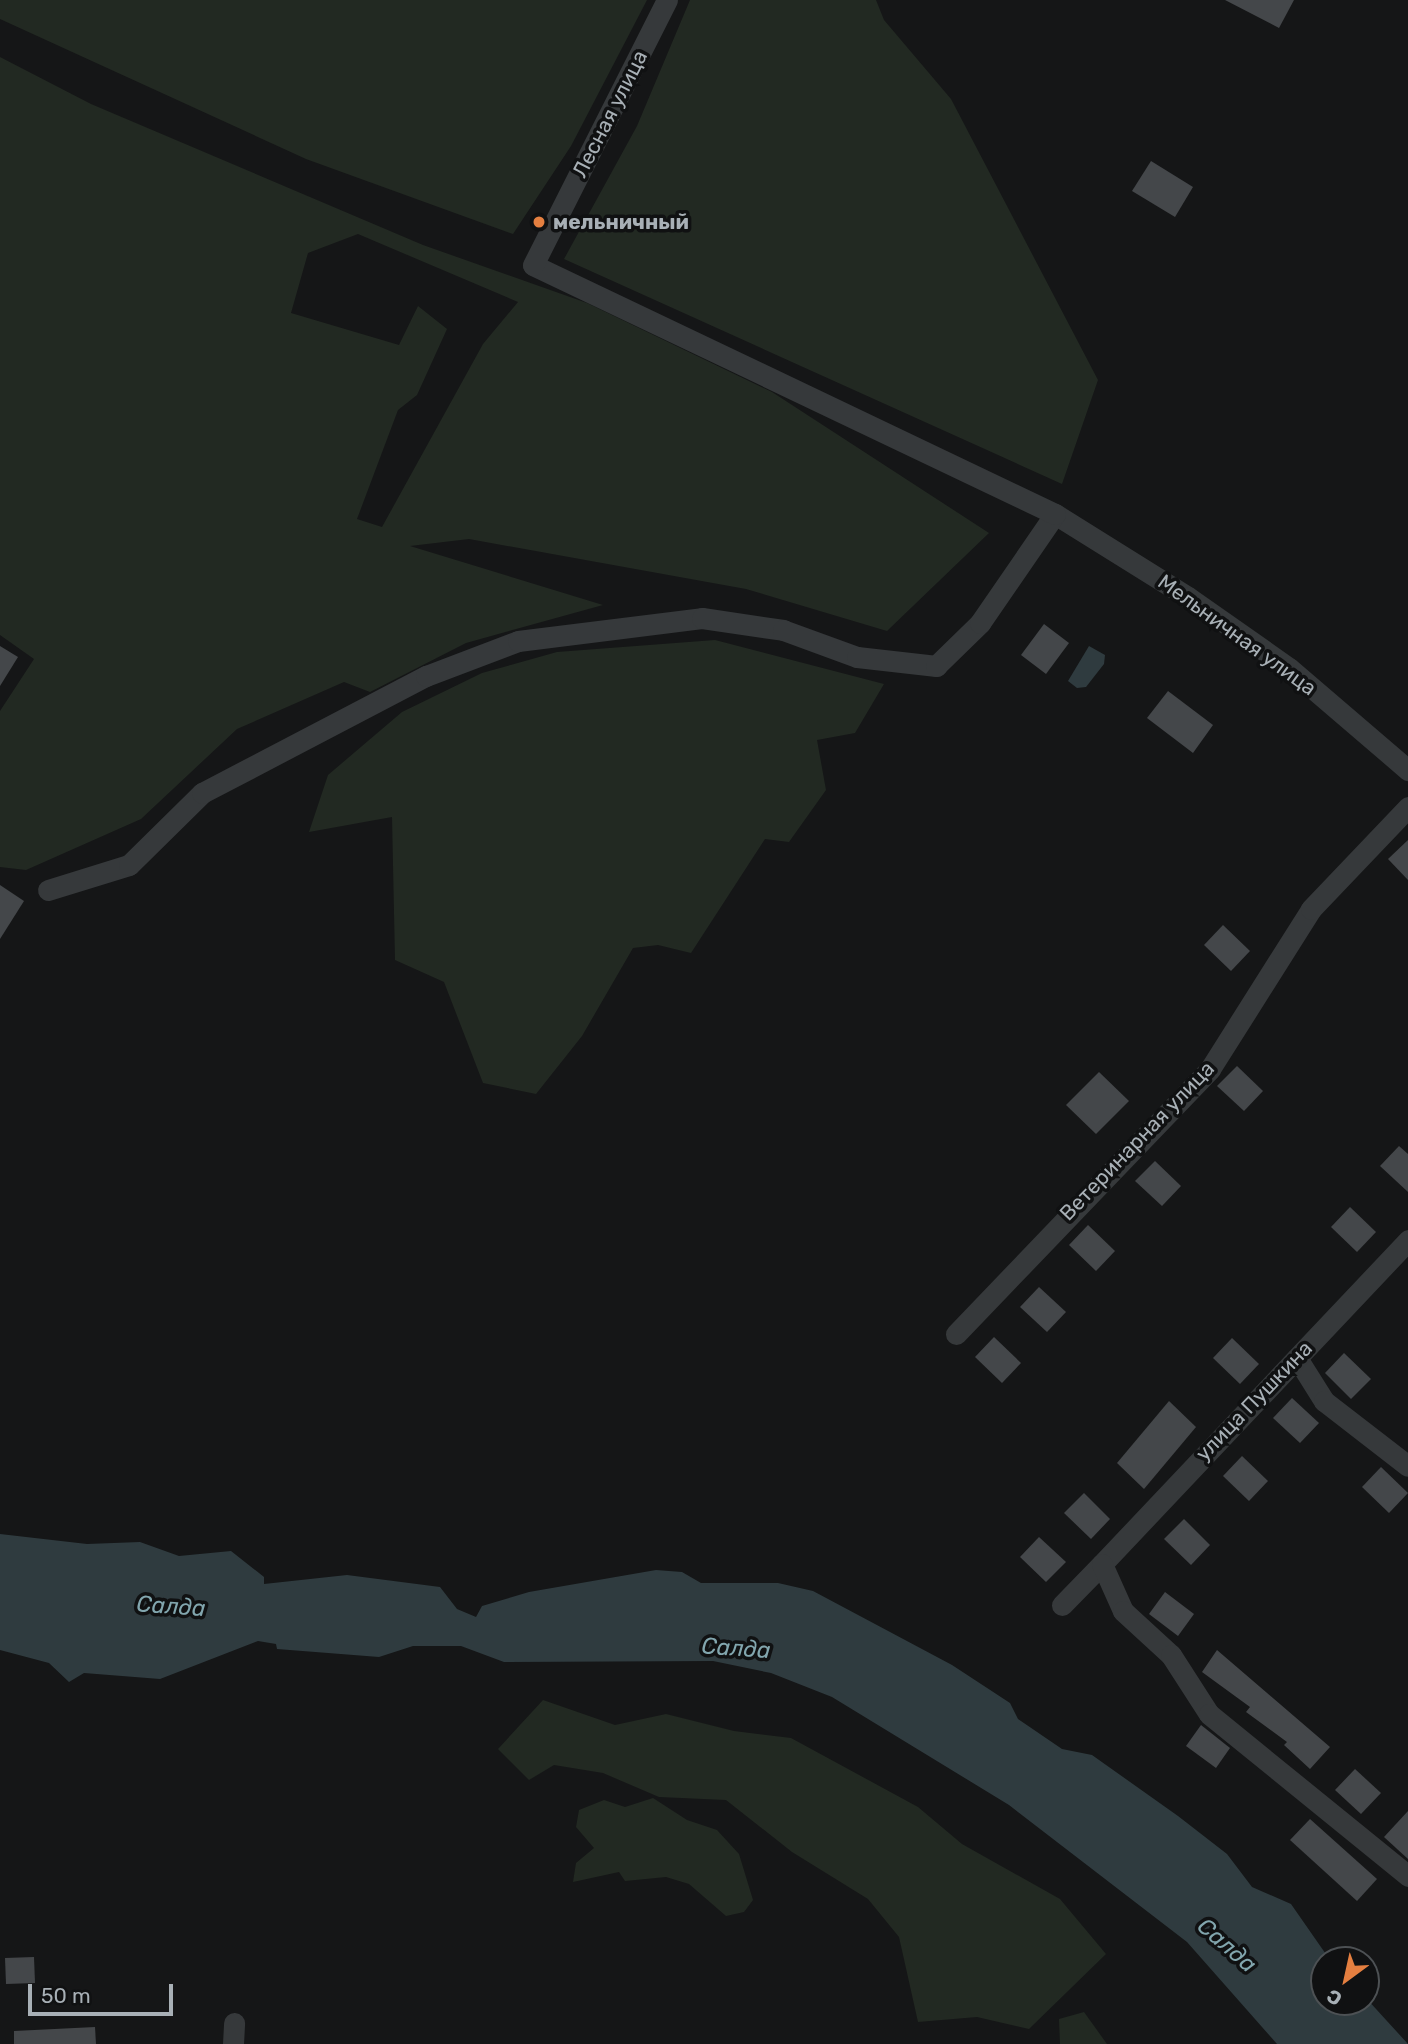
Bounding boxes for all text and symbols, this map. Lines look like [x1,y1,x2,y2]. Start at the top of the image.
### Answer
street label: Лесная улица [567,46,653,182]
place label: мельничный [553,209,689,235]
marker: мельничный [531,214,547,230]
street label: Мельничная улица [1153,569,1321,701]
street label: Ветеринарная улица [1054,1056,1220,1226]
street label: улица Пушкина [1190,1336,1318,1466]
water label: Салда [136,1590,206,1622]
water label: Салда [701,1632,771,1664]
water label: Салда [1192,1912,1262,1978]
north arrow [1310,1946,1380,2016]
scale bar [32,1970,177,2014]
text: 50 m [41,1983,91,2008]
text: С [1323,1984,1346,2011]

